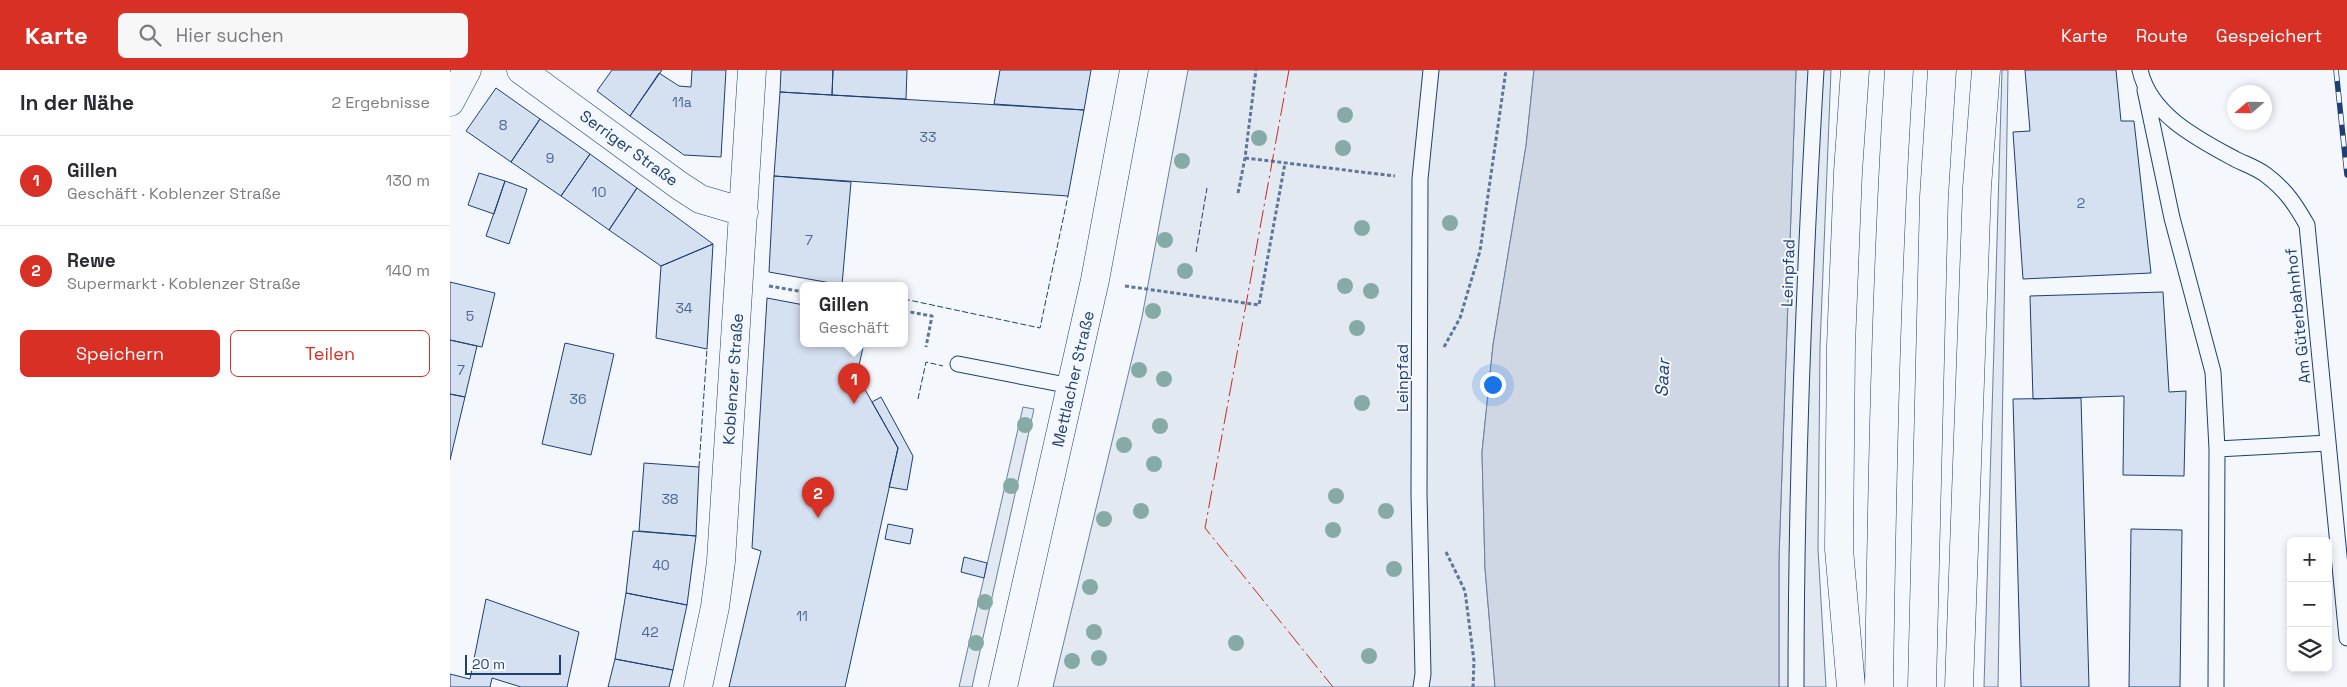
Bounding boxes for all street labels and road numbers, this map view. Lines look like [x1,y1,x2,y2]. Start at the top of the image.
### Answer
street label: Serriger Straße [576,105,682,191]
street label: Leinpfad [1776,239,1800,307]
street label: Am Güterbahnhof [2280,247,2316,385]
street label: Mettlacher Straße [1047,309,1099,449]
street label: Koblenzer Straße [718,312,748,446]
street label: Leinpfad [1392,344,1413,412]

